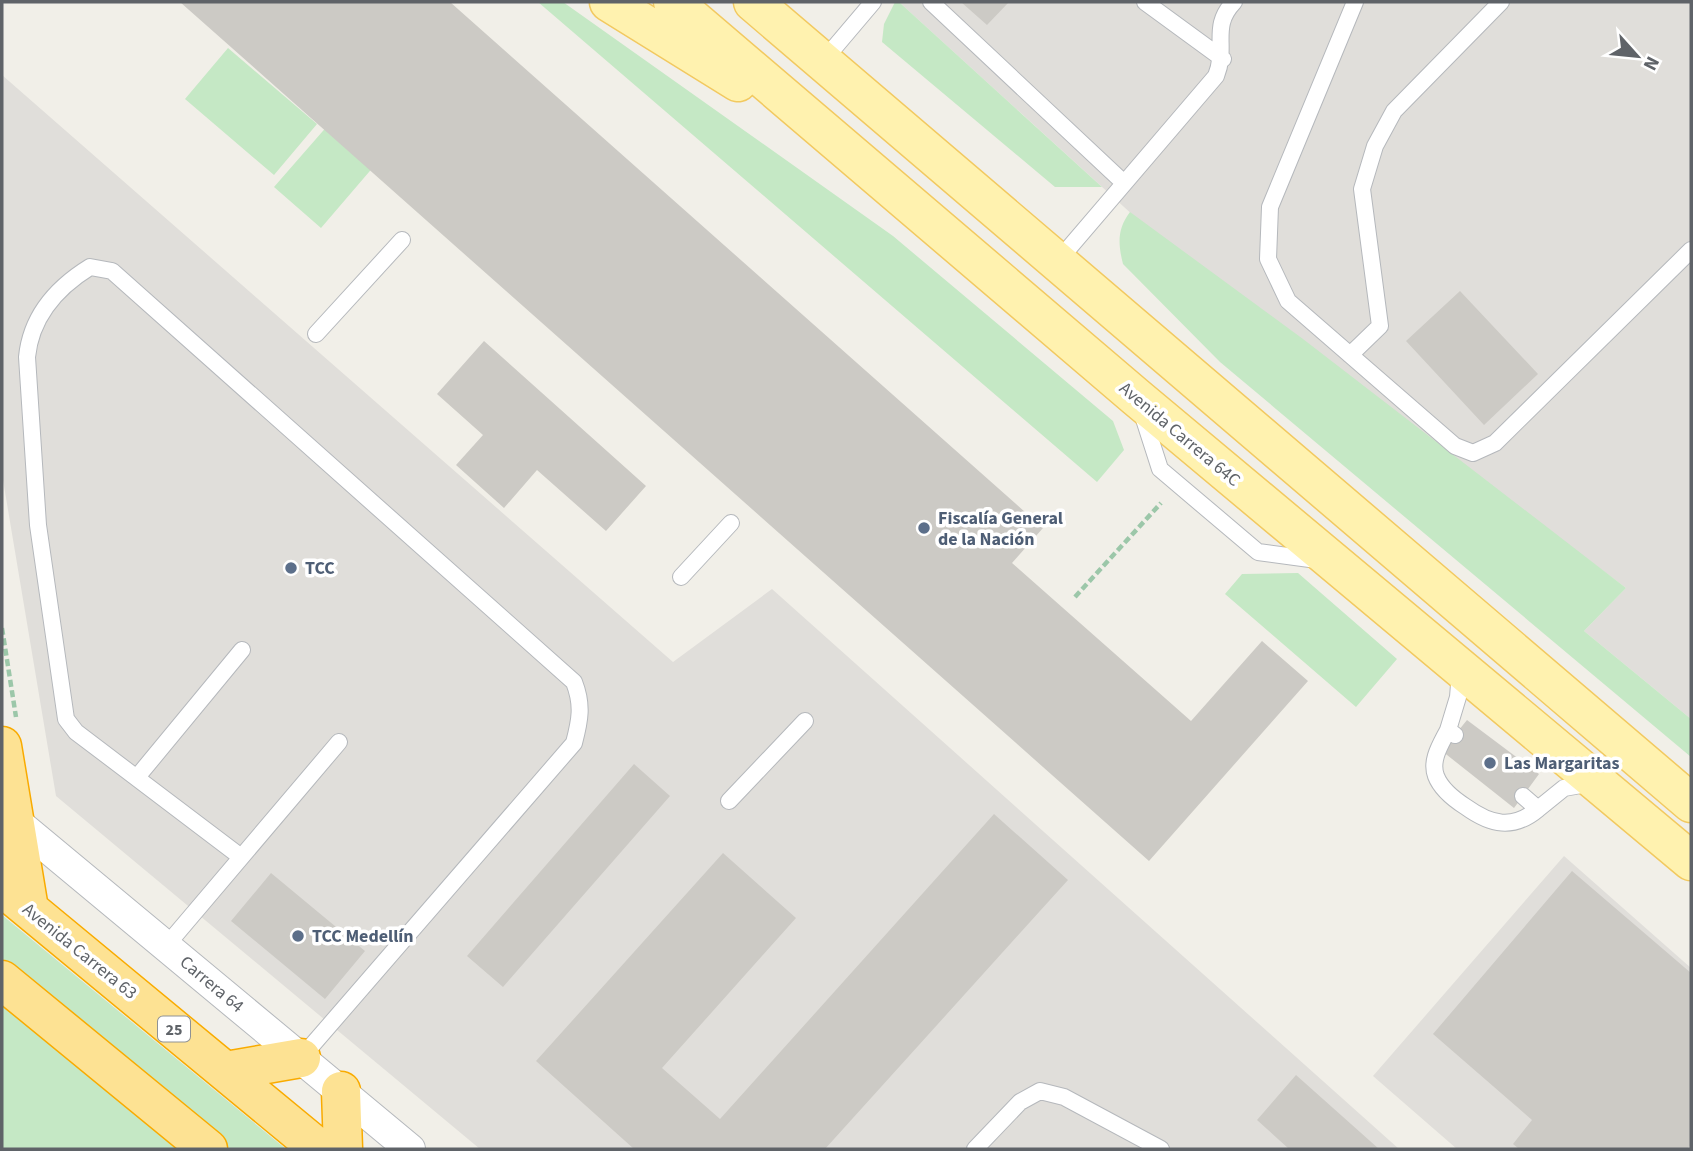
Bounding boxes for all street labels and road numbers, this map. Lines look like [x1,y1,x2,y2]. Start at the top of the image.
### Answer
street label: Avenida Carrera 64C [1114,376,1246,493]
street label: Avenida Carrera 63 [17,897,142,1005]
street label: Carrera 64 [174,950,249,1019]
road number: 25 [158,1016,190,1042]

